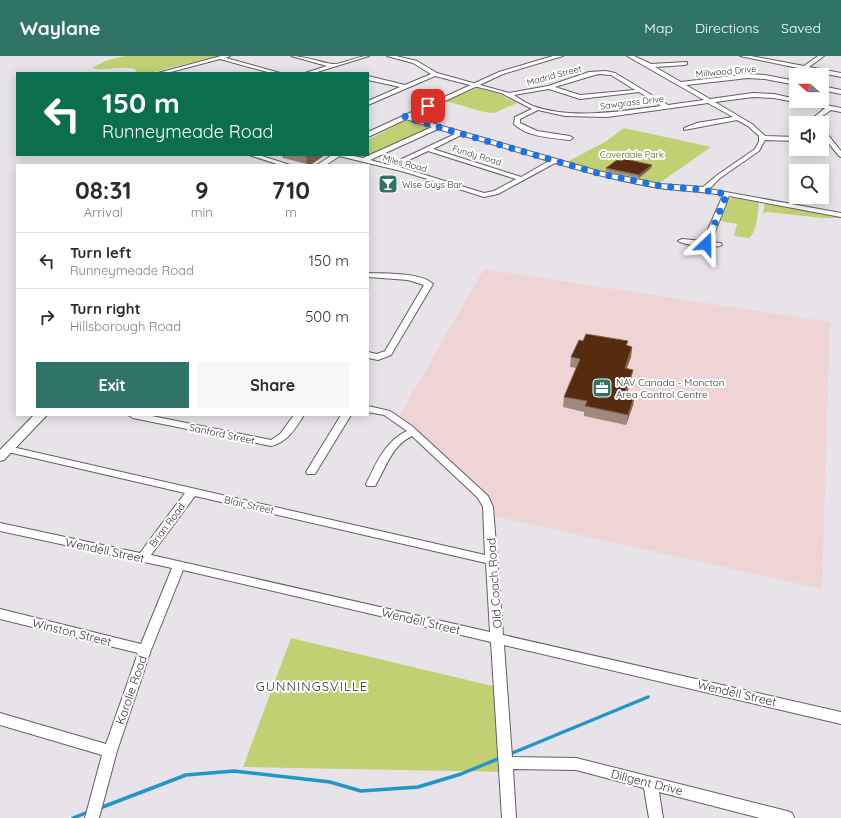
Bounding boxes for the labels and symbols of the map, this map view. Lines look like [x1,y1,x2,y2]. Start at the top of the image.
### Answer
street label: Madrid Street [525,62,583,88]
street label: Millwood Drive [695,63,757,79]
north arrow [789,68,829,108]
pin [411,89,445,123]
street label: Sawgrass Drive [599,93,665,111]
street label: Fundy Road [451,142,503,168]
park label: Coverdale Park [600,149,664,160]
street label: Miles Road [382,152,428,174]
bar icon: Wise Guys Bar [377,173,399,195]
place label: Wise Guys Bar [402,179,463,190]
position arrow [685,223,727,265]
place label: NAV Canada - Moncton Area Control Centre [616,376,725,401]
office icon: NAV Canada - Moncton Area Control Centre [591,377,613,399]
street label: Sanford Street [188,421,256,447]
street label: Blair Street [223,493,276,517]
street label: Brian Road [146,500,188,550]
street label: Wendell Street [64,534,146,566]
street label: Old Coach Road [483,537,505,629]
street label: Wendell Street [380,605,462,637]
street label: Winston Street [31,615,113,649]
street label: Karolie Road [112,653,150,727]
street label: Wendell Street [696,677,778,709]
district label: GUNNINGSVILLE [256,678,368,694]
street label: Diligent Drive [609,766,685,798]

